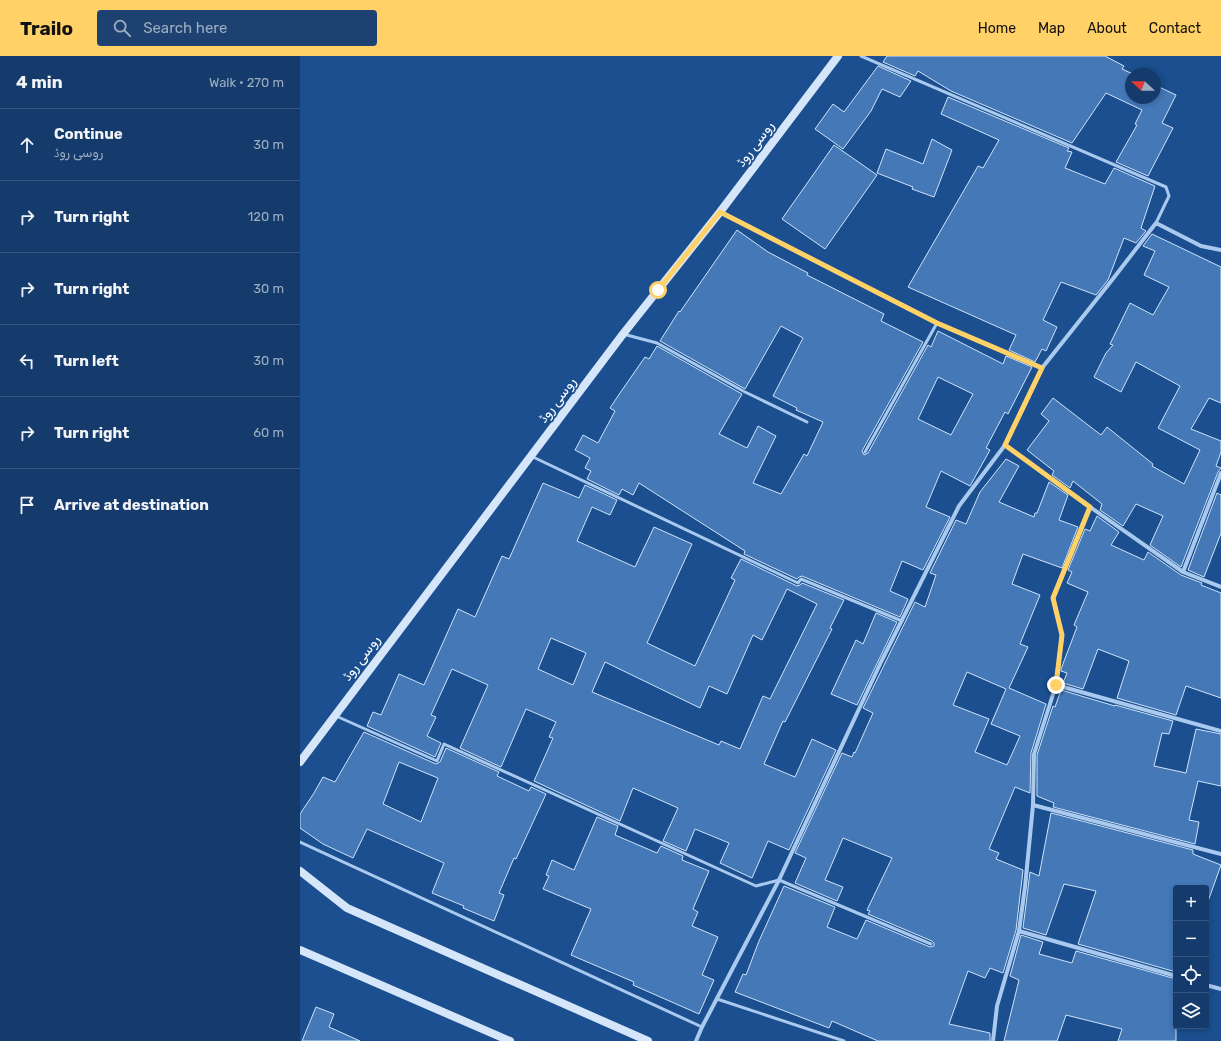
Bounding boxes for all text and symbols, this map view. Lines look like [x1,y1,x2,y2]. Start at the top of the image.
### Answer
search box [97,10,377,46]
text: Trailo [20,17,73,40]
icon: search [111,17,133,39]
text: Search here [143,19,227,37]
text: Home [978,20,1016,37]
text: Map [1038,20,1065,37]
text: About [1087,20,1127,37]
text: Contact [1149,20,1201,37]
north arrow [1125,68,1161,104]
text: 4 min [16,72,63,92]
text: Walk · 270 m [209,75,284,90]
street label: روسی روڈ [732,118,778,170]
text: Continue [54,125,123,143]
icon: ahead [16,134,38,156]
text: 30 m [253,137,284,152]
text: روسی روڈ [54,145,103,160]
icon: right [16,206,38,228]
text: Turn right [54,208,129,226]
text: 120 m [248,209,284,224]
icon: right [16,278,38,300]
text: Turn right [54,280,129,298]
text: 30 m [253,281,284,296]
route start [649,281,667,299]
icon: left [16,350,38,372]
text: Turn left [54,352,119,370]
text: 30 m [253,353,284,368]
street label: روسی روڈ [534,374,580,426]
icon: right [16,422,38,444]
text: Turn right [54,424,129,442]
text: 60 m [253,425,284,440]
icon: arrive [16,494,38,516]
text: Arrive at destination [54,496,209,514]
street label: روسی روڈ [338,632,384,684]
route end [1047,676,1065,694]
map controls [1173,885,1209,1029]
button: + [1173,885,1209,921]
button: − [1173,921,1209,957]
button: locate [1173,957,1209,993]
button: layers [1173,993,1209,1029]

